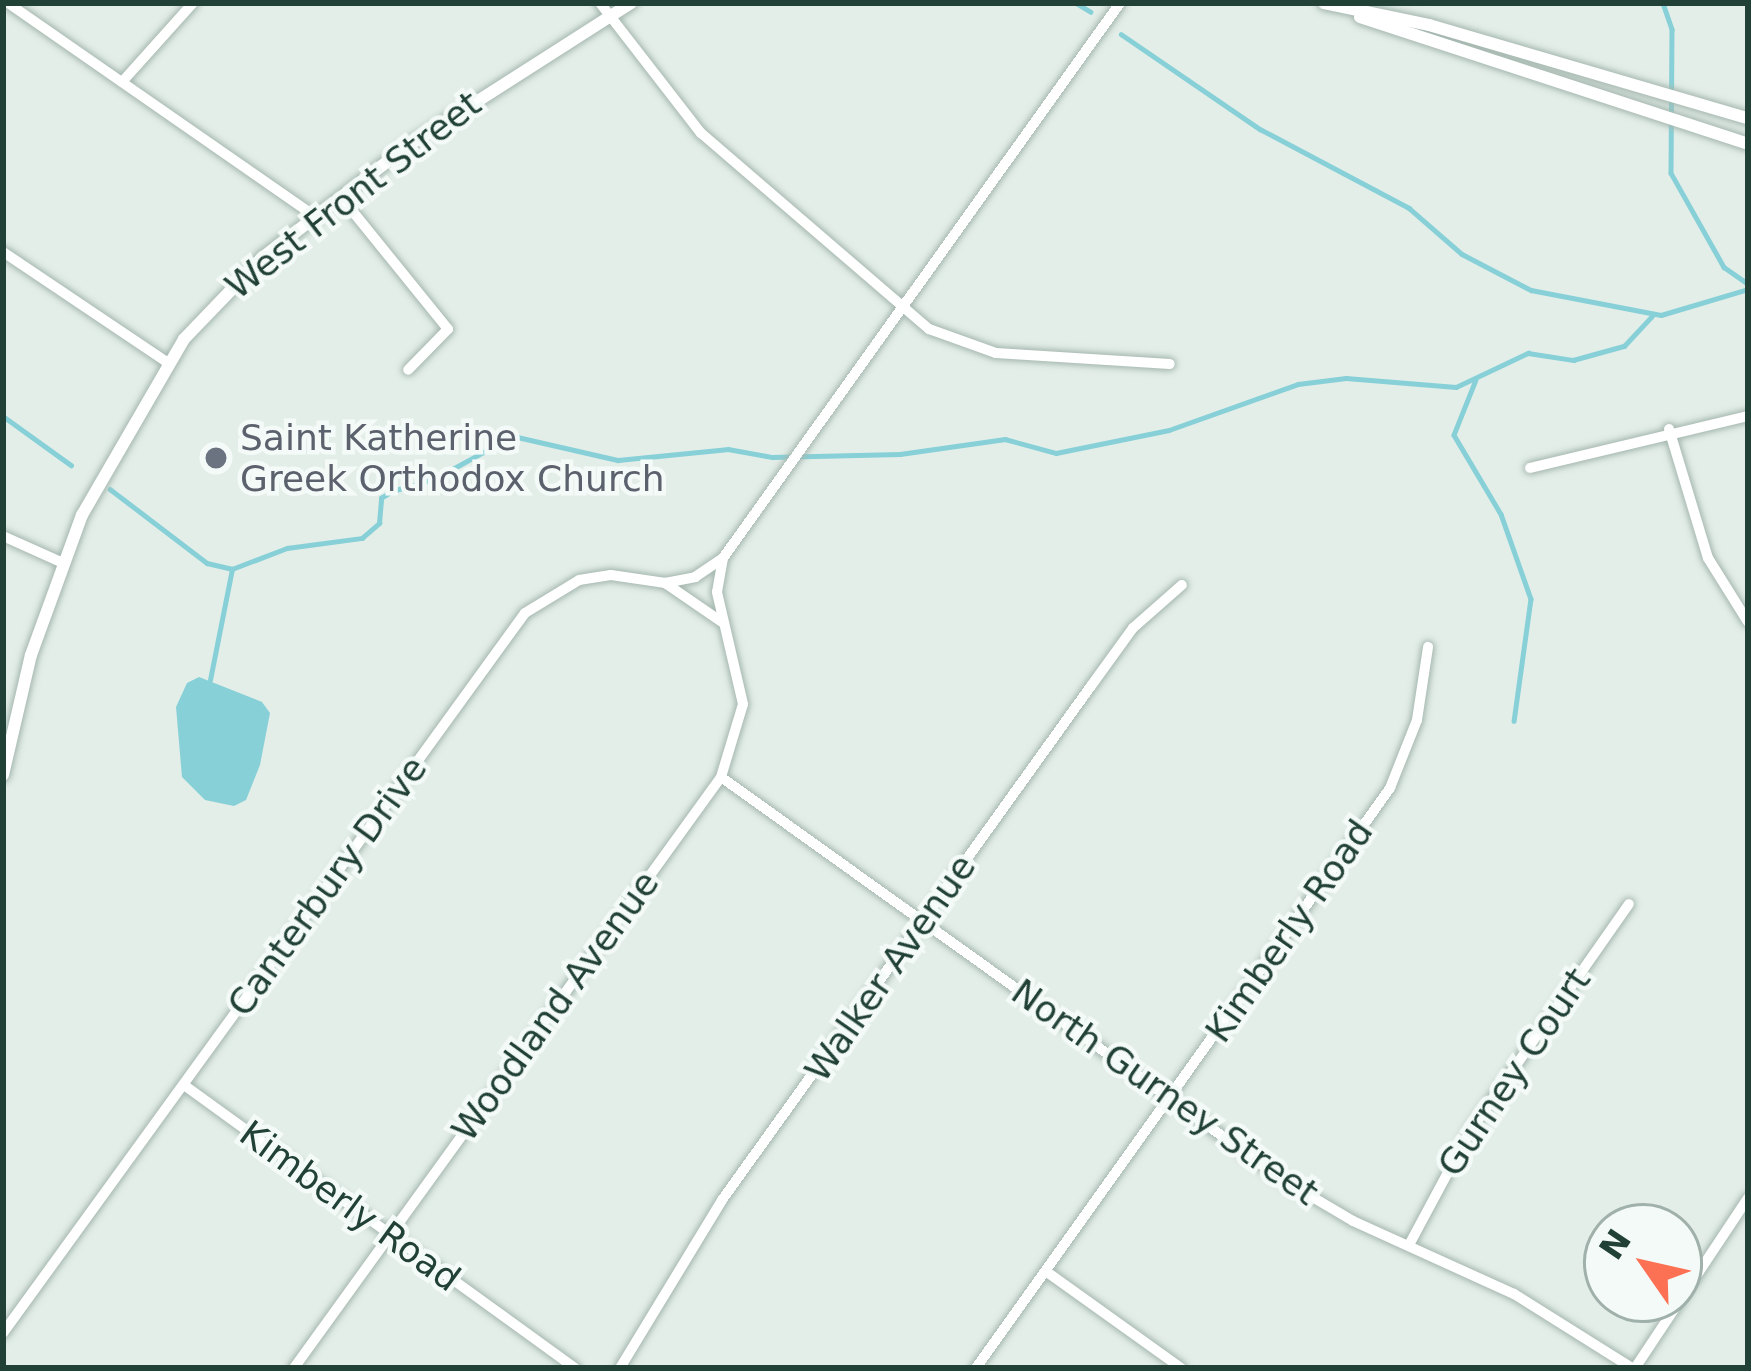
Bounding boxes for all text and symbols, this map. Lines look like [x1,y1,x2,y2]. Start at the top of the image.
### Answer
street label: West Front Street [217,82,489,308]
place label: Saint Katherine Greek Orthodox Church [240,415,664,500]
marker: Saint Katherine Greek Orthodox Church [203,445,229,471]
street label: Canterbury Drive [218,748,436,1024]
street label: Kimberly Road [1196,811,1382,1051]
street label: Walker Avenue [796,846,984,1090]
street label: Woodland Avenue [443,863,667,1149]
street label: Gurney Court [1429,960,1599,1184]
street label: North Gurney Street [1003,970,1327,1214]
street label: Kimberly Road [231,1112,469,1300]
north arrow [1583,1203,1703,1323]
text: N [1591,1222,1639,1267]

